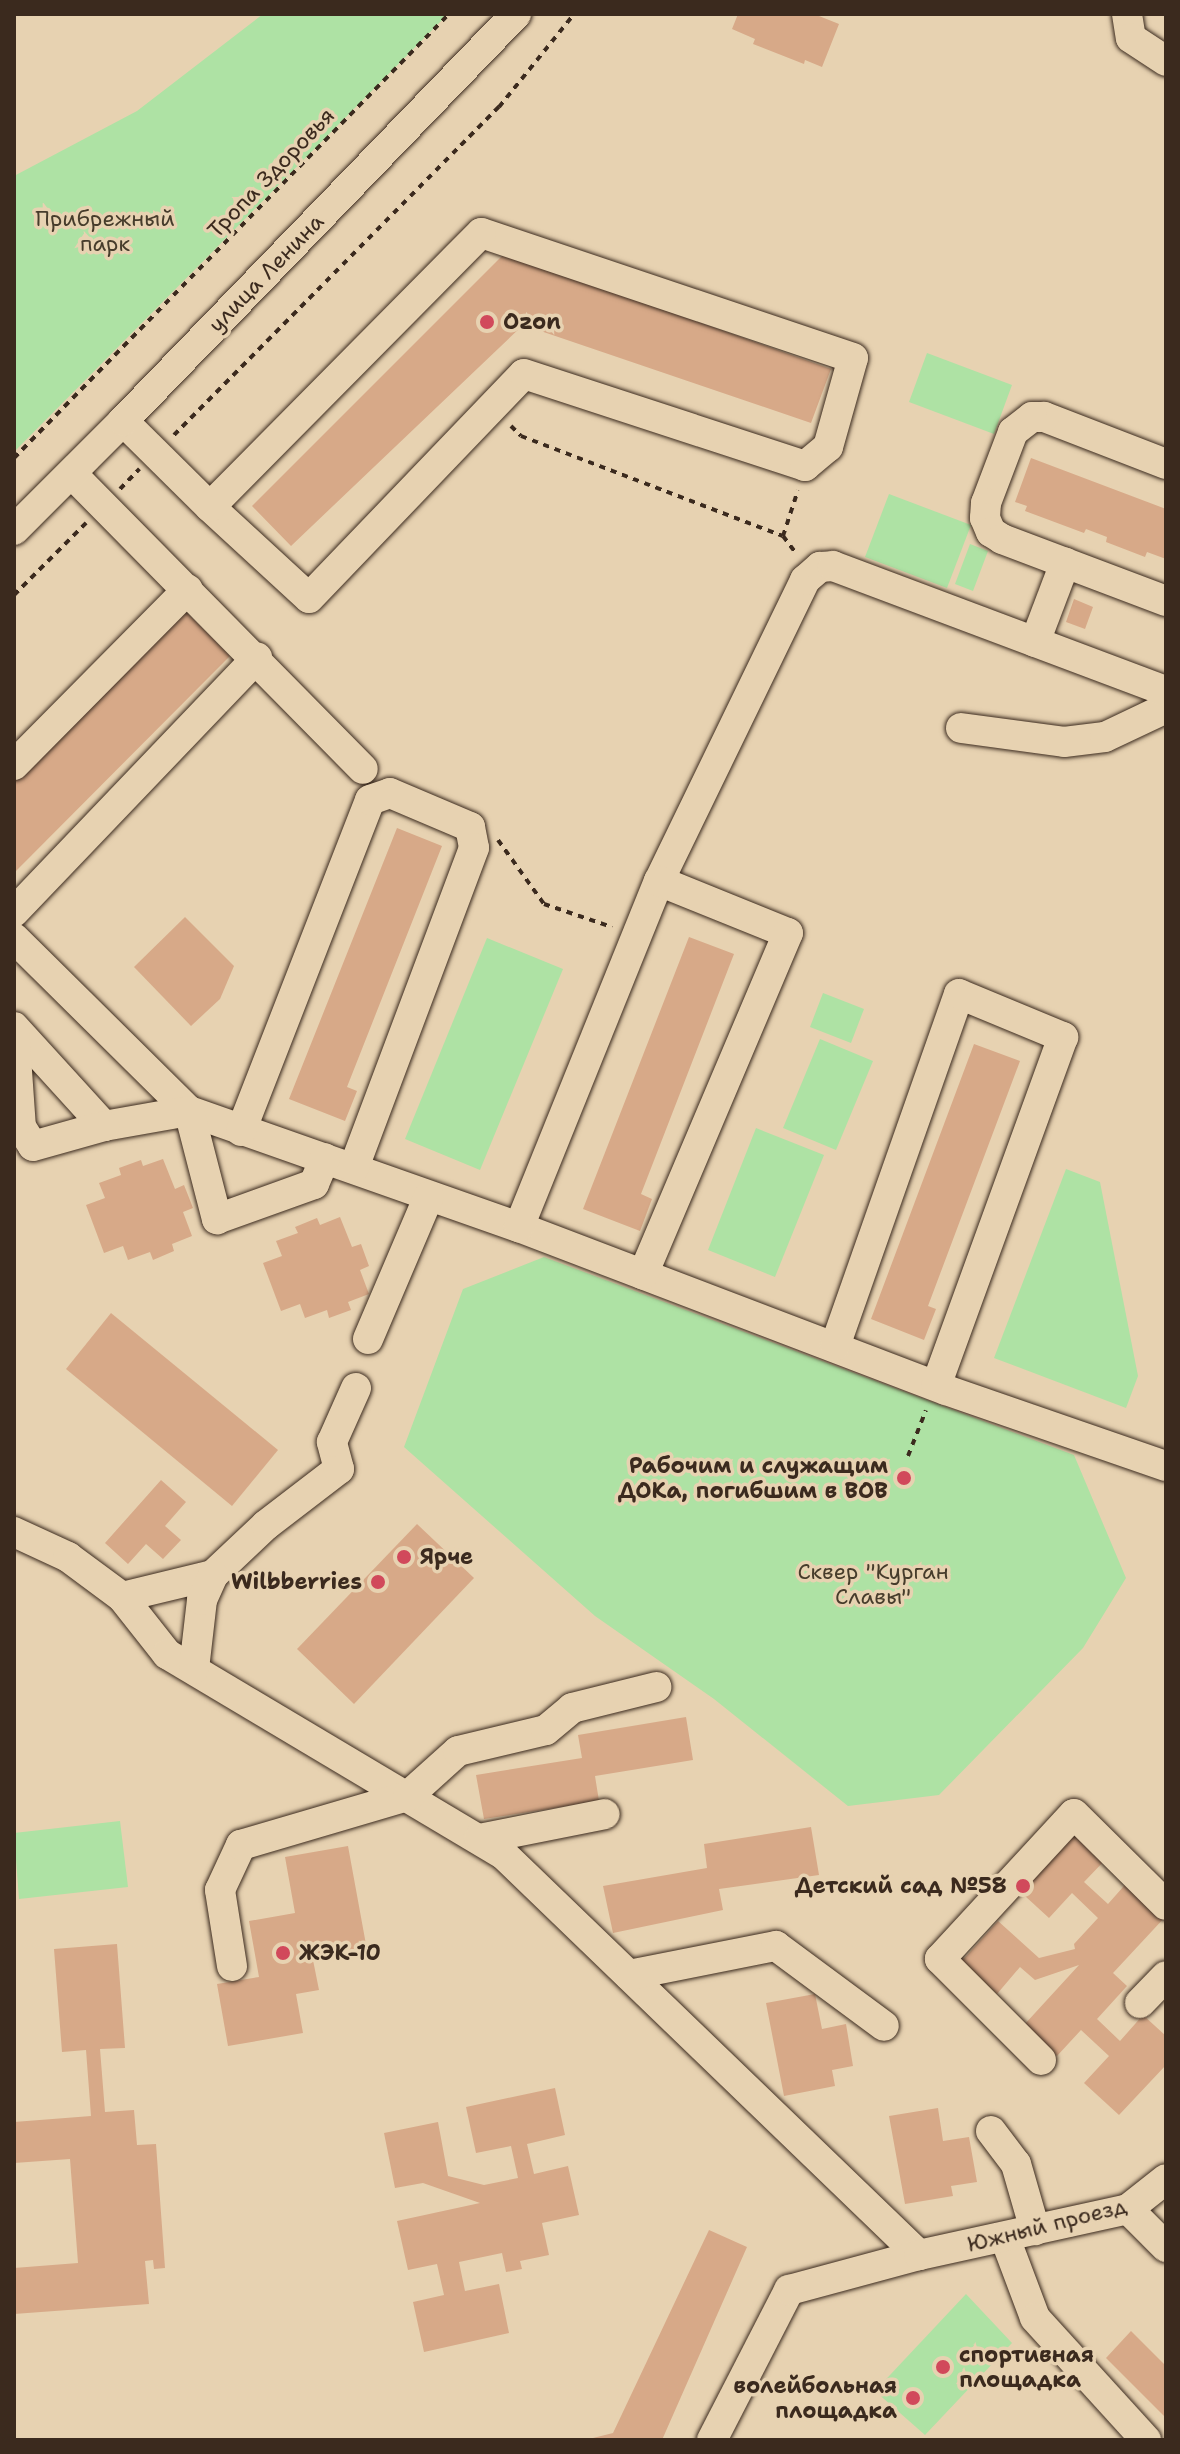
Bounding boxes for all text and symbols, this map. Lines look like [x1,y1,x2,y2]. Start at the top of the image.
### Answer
street label: Тропа Здоровья [202,102,340,244]
park label: Прибрежный парк [35,205,175,256]
street label: улица Ленина [203,208,329,338]
place label: Ozon [503,309,561,335]
marker: Ozon [478,313,496,331]
place label: Рабочим и служащим ДОКа, погибшим в ВОВ [618,1452,888,1504]
marker: Рабочим и служащим ДОКа, погибшим в ВОВ [895,1469,913,1487]
place label: Ярче [420,1544,473,1570]
marker: Ярче [395,1548,413,1566]
park label: Сквер "Курган Славы" [797,1558,949,1610]
place label: Wilbberries [231,1569,362,1595]
marker: Wilbberries [369,1573,387,1591]
place label: Детский сад №58 [795,1873,1007,1899]
marker: Детский сад №58 [1014,1877,1032,1895]
place label: ЖЭК-10 [299,1940,381,1966]
marker: ЖЭК-10 [274,1944,292,1962]
street label: Южный проезд [964,2192,1130,2258]
place label: спортивная площадка [959,2341,1094,2392]
marker: спортивная площадка [934,2358,952,2376]
place label: волейбольная площадка [733,2372,897,2424]
marker: волейбольная площадка [904,2389,922,2407]

